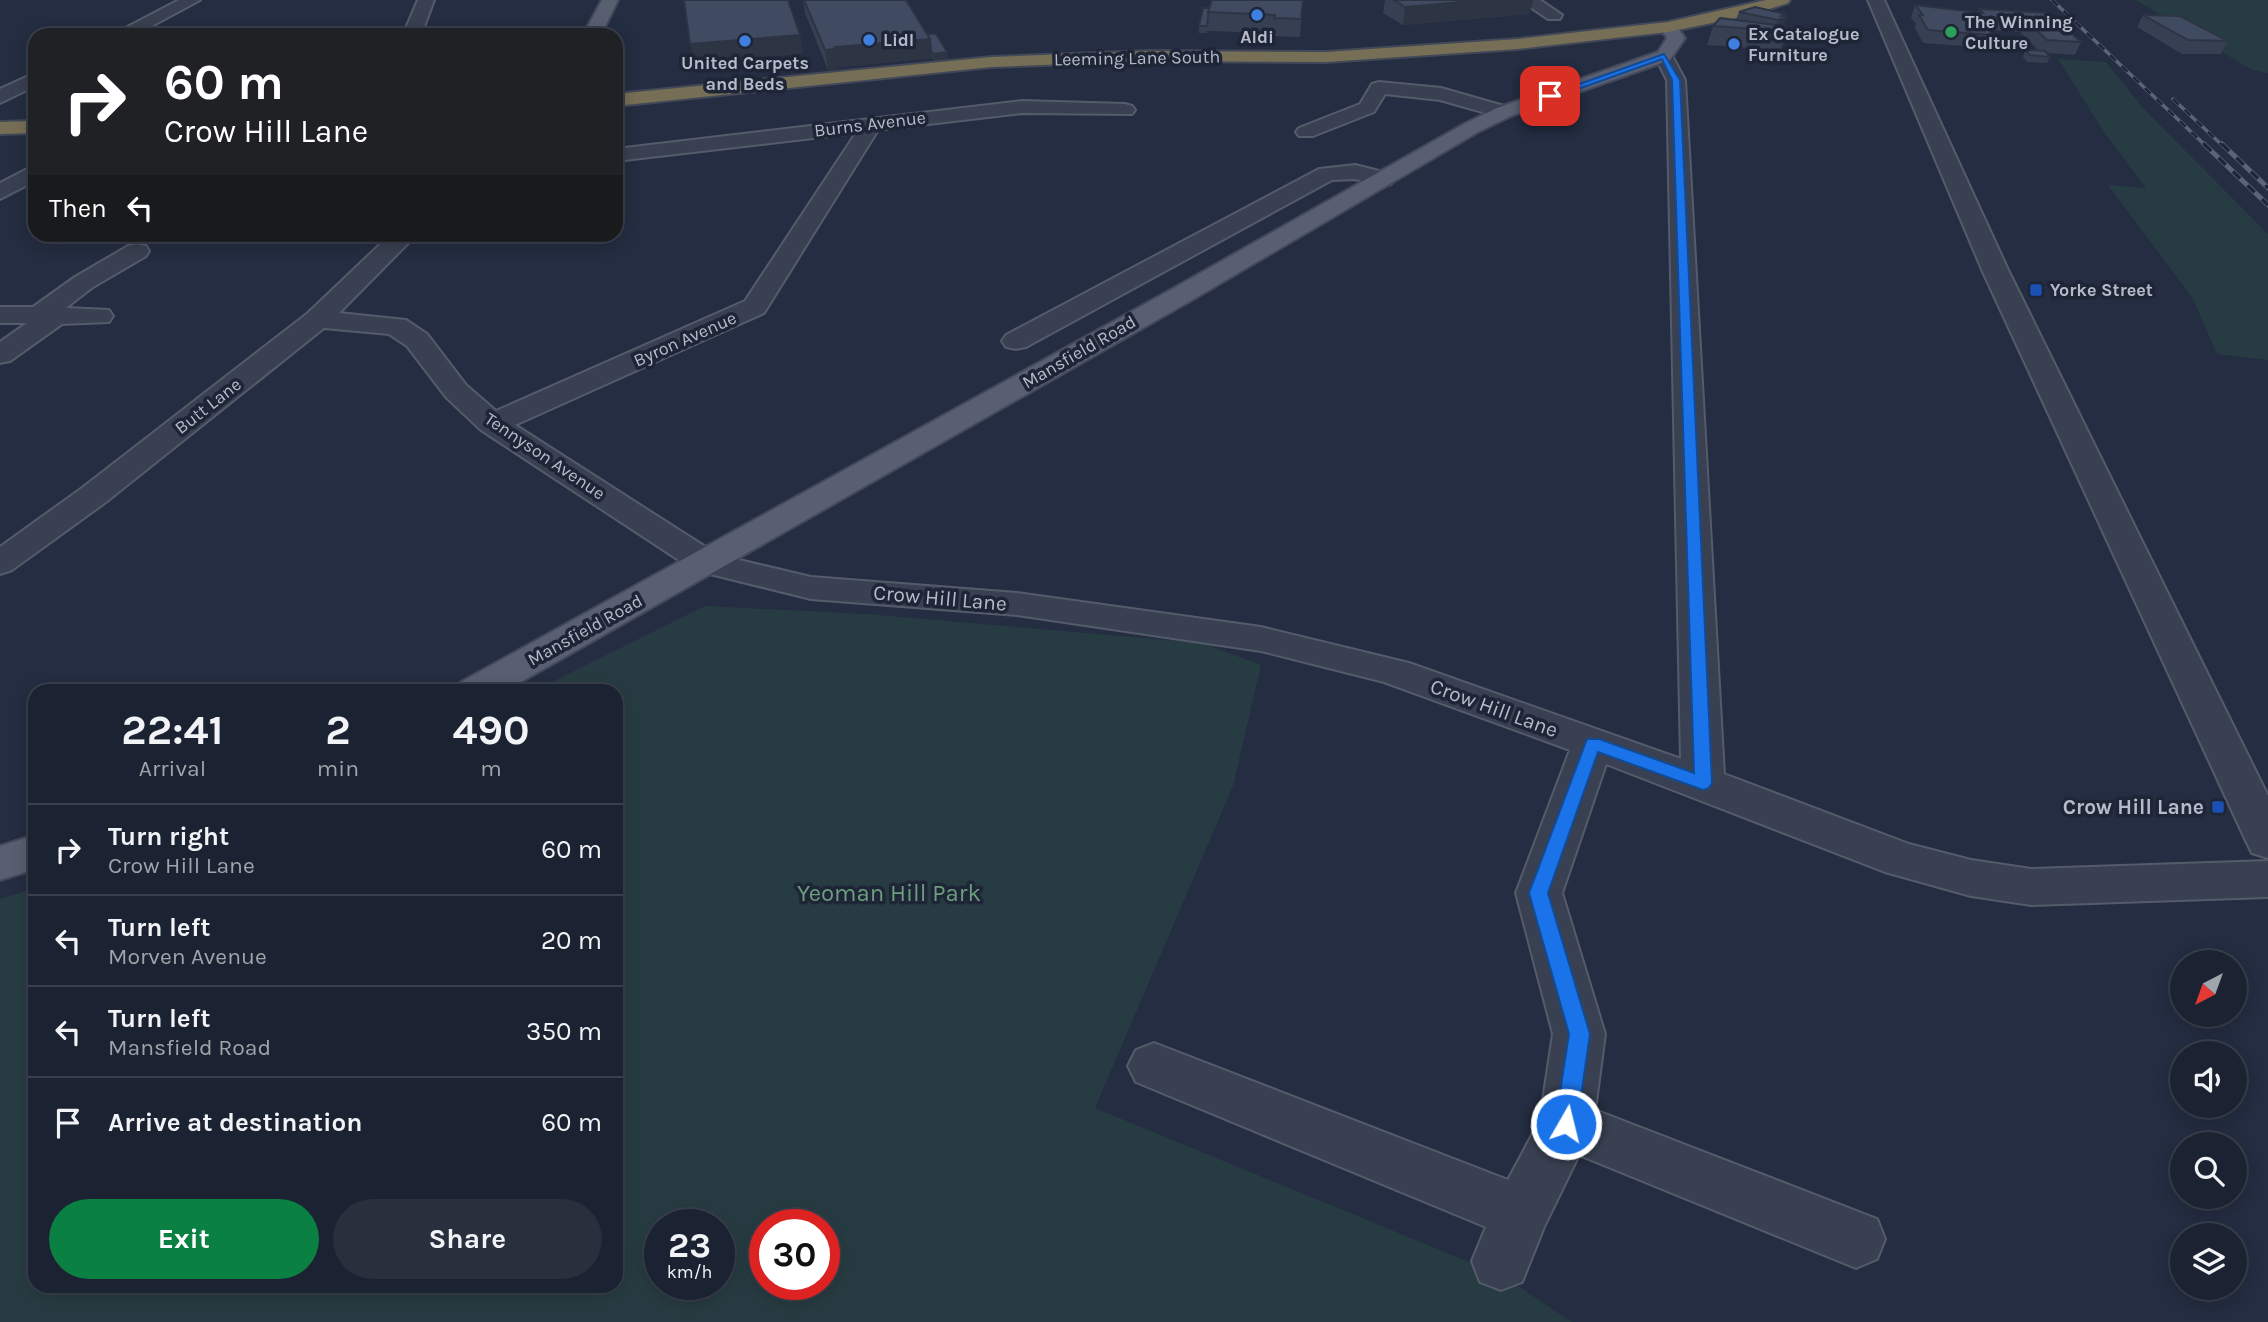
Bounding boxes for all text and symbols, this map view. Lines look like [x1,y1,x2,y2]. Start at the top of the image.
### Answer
marker: Aldi [1249,7,1265,23]
place label: The Winning Culture [1965,11,2073,54]
place label: Ex Catalogue Furniture [1748,23,1860,66]
marker: The Winning Culture [1943,24,1959,40]
place label: Aldi [1240,26,1274,48]
place label: Lidl [883,29,914,51]
marker: Lidl [861,32,877,48]
marker: United Carpets and Beds [737,33,753,49]
marker: Ex Catalogue Furniture [1726,36,1742,52]
street label: Leeming Lane South [1054,46,1220,70]
place label: United Carpets and Beds [681,52,809,95]
text: 60 m [164,54,284,111]
icon: right [49,56,140,147]
pin [1520,66,1580,126]
icon: arrive [1531,77,1569,115]
street label: Burns Avenue [813,106,927,142]
text: Crow Hill Lane [164,113,368,150]
icon: left [121,189,159,227]
text: Then [49,193,107,224]
place label: Yorke Street [2050,279,2153,301]
marker: Yorke Street [2028,282,2044,298]
street label: Byron Avenue [630,307,740,371]
street label: Mansfield Road [1018,311,1140,393]
street label: Butt Lane [170,373,246,439]
street label: Tennyson Avenue [481,408,609,504]
street label: Crow Hill Lane [872,580,1008,616]
street label: Mansfield Road [524,589,646,671]
street label: Crow Hill Lane [1427,674,1561,742]
text: 22:41 [121,705,223,755]
text: 2 [325,705,351,755]
text: 490 [452,705,530,755]
text: Arrival [139,755,206,782]
text: min [317,755,359,782]
text: m [480,755,502,782]
place label: Crow Hill Lane [2063,795,2204,819]
marker: Crow Hill Lane [2210,799,2226,815]
text: Turn right [108,821,229,852]
icon: right [49,831,87,869]
text: 60 m [541,834,602,865]
text: Crow Hill Lane [108,852,255,879]
park label: Yeoman Hill Park [797,879,981,907]
text: Turn left [108,912,210,943]
icon: left [49,922,87,960]
text: 20 m [541,925,602,956]
text: Morven Avenue [108,943,267,970]
north arrow [2170,950,2247,1027]
map controls [2170,950,2247,1300]
text: Turn left [108,1003,210,1034]
icon: left [49,1013,87,1051]
text: 350 m [526,1016,602,1047]
text: Mansfield Road [108,1034,271,1061]
button: sound [2170,1041,2247,1118]
position arrow [1529,1087,1603,1161]
icon: arrive [49,1104,87,1142]
text: Arrive at destination [108,1107,362,1138]
text: 60 m [541,1107,602,1138]
button: search [2170,1132,2247,1209]
button: Exit [49,1199,319,1279]
button: Share [333,1199,602,1279]
speed limit sign: 30 [749,1209,840,1300]
button: layers [2170,1223,2247,1300]
text: 23 [668,1225,711,1266]
text: km/h [667,1261,712,1283]

